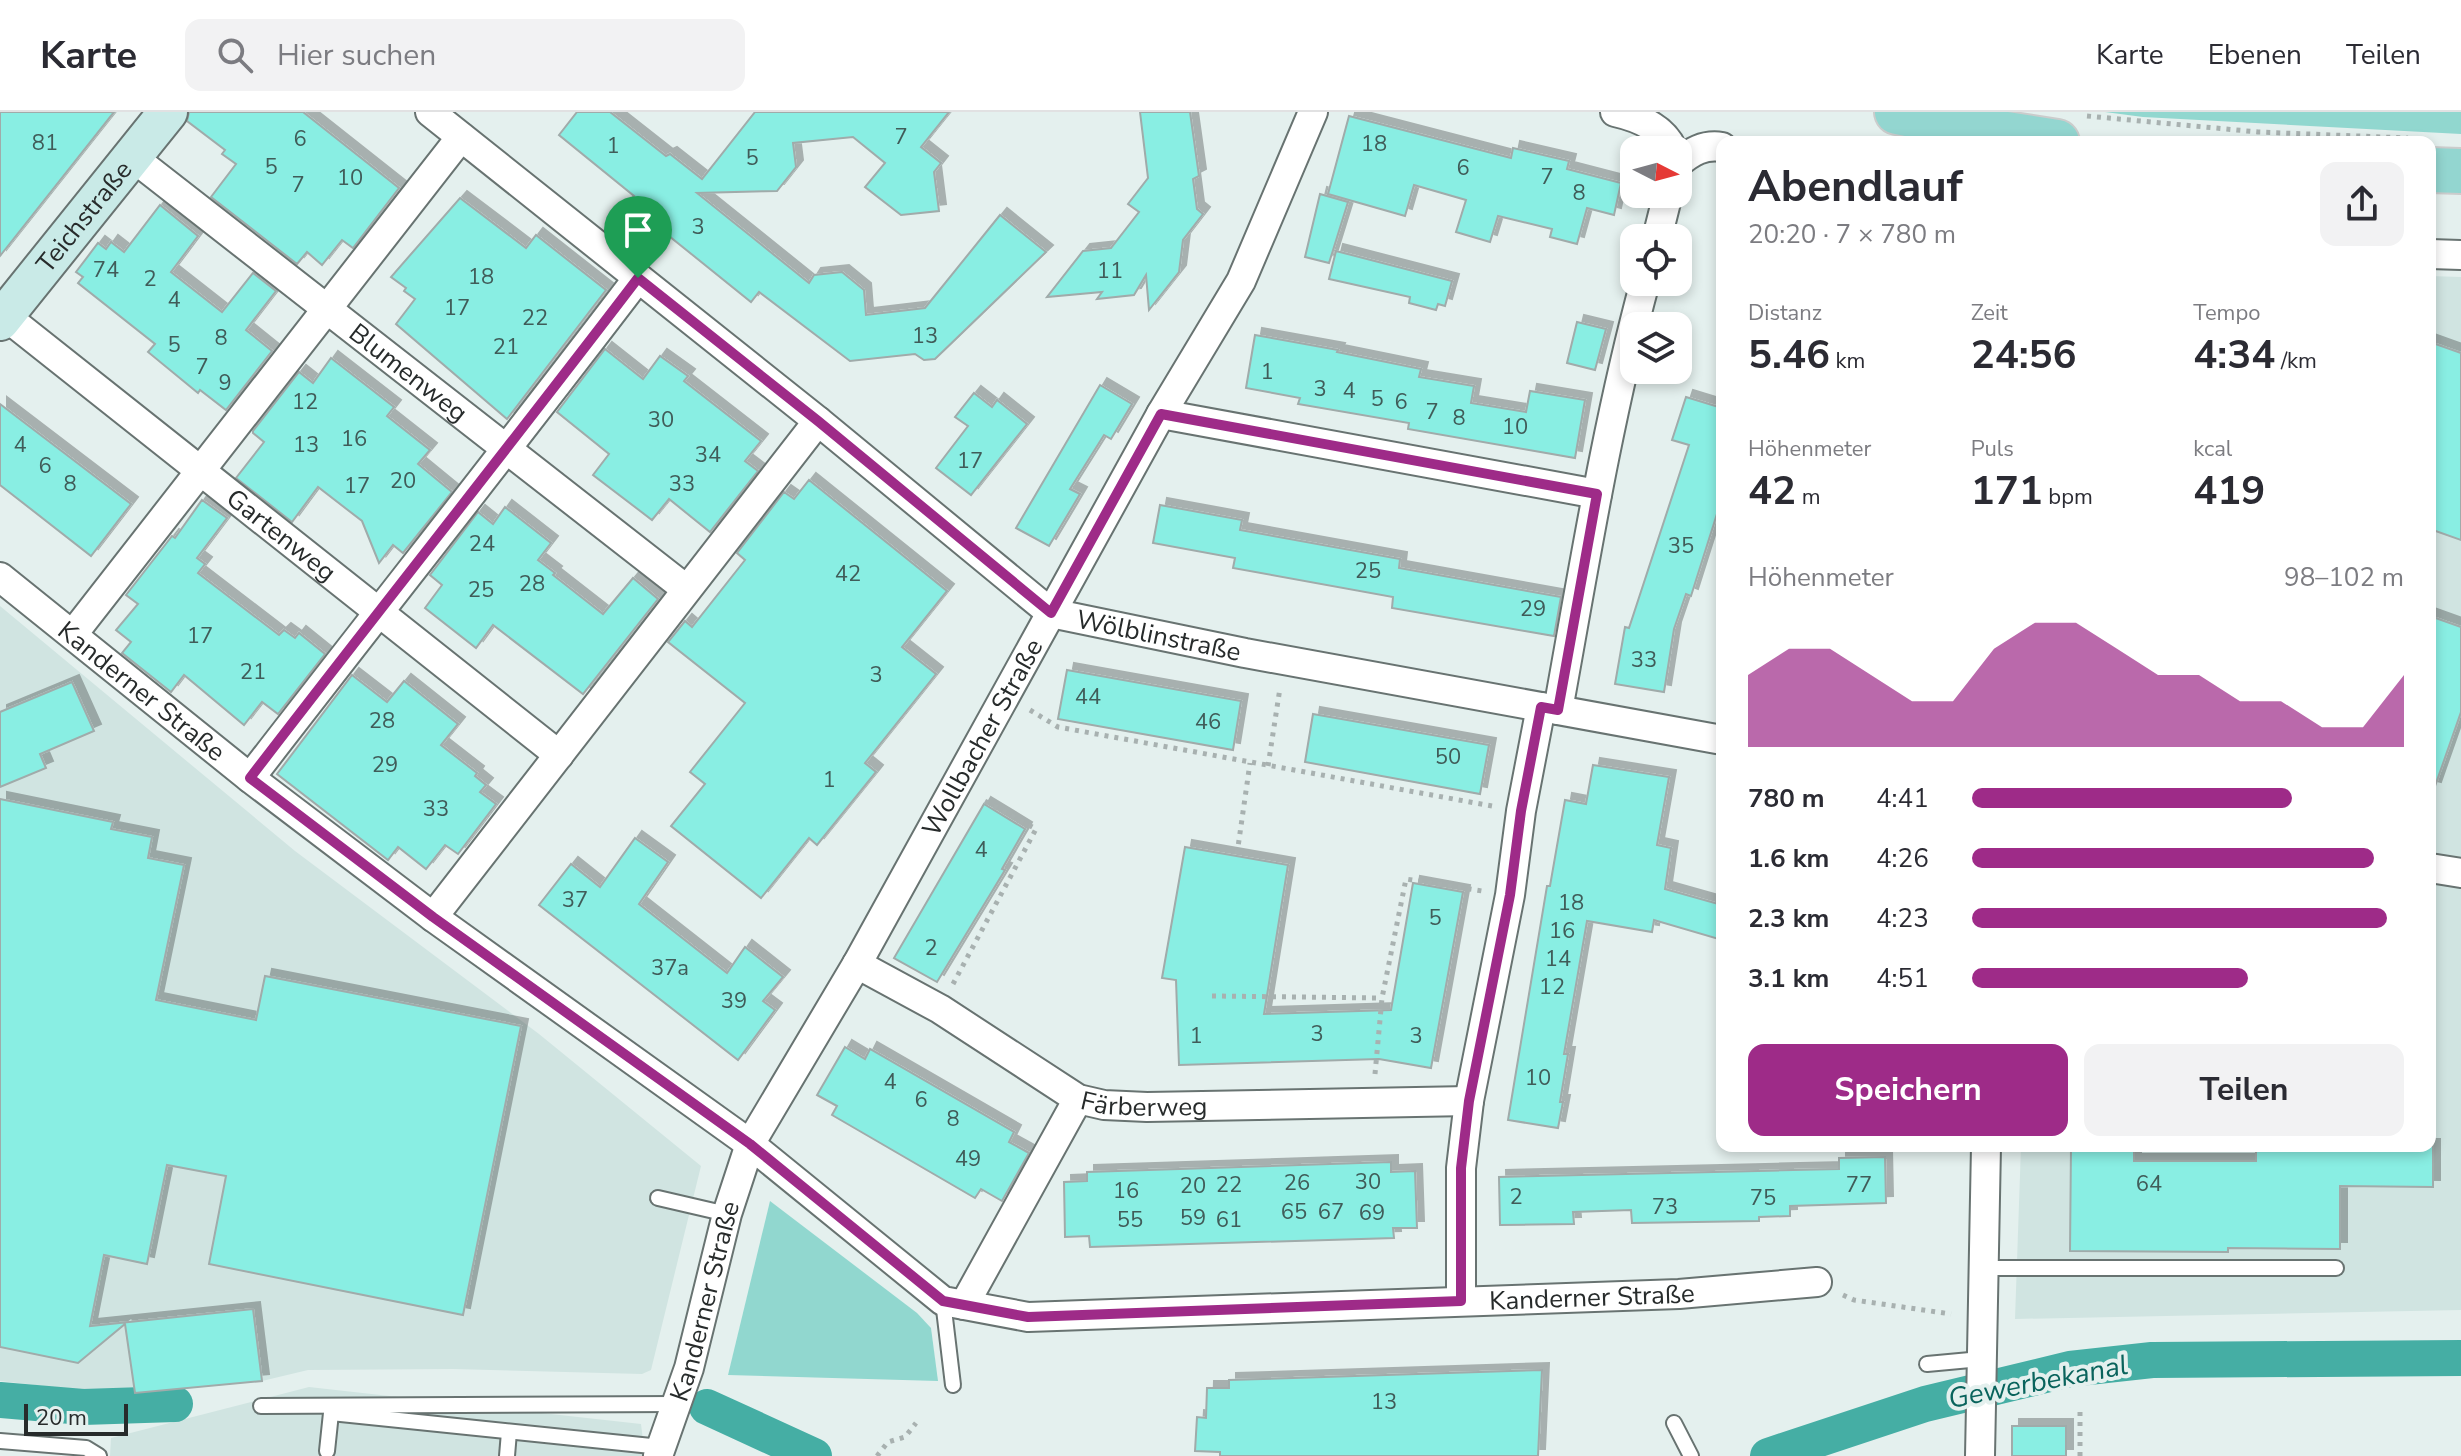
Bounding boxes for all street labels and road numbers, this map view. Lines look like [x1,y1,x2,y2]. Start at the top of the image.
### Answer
street label: Teichstraße [28,153,140,280]
street label: Blumenweg [342,315,475,430]
street label: Gartenweg [219,481,344,589]
street label: Wölblinstraße [1073,601,1244,669]
street label: Kanderner Straße [51,613,233,769]
street label: Wollbacher Straße [914,632,1051,842]
street label: Färberweg [1077,1083,1208,1125]
street label: Kanderner Straße [661,1196,748,1406]
street label: Kanderner Straße [1488,1275,1696,1318]

